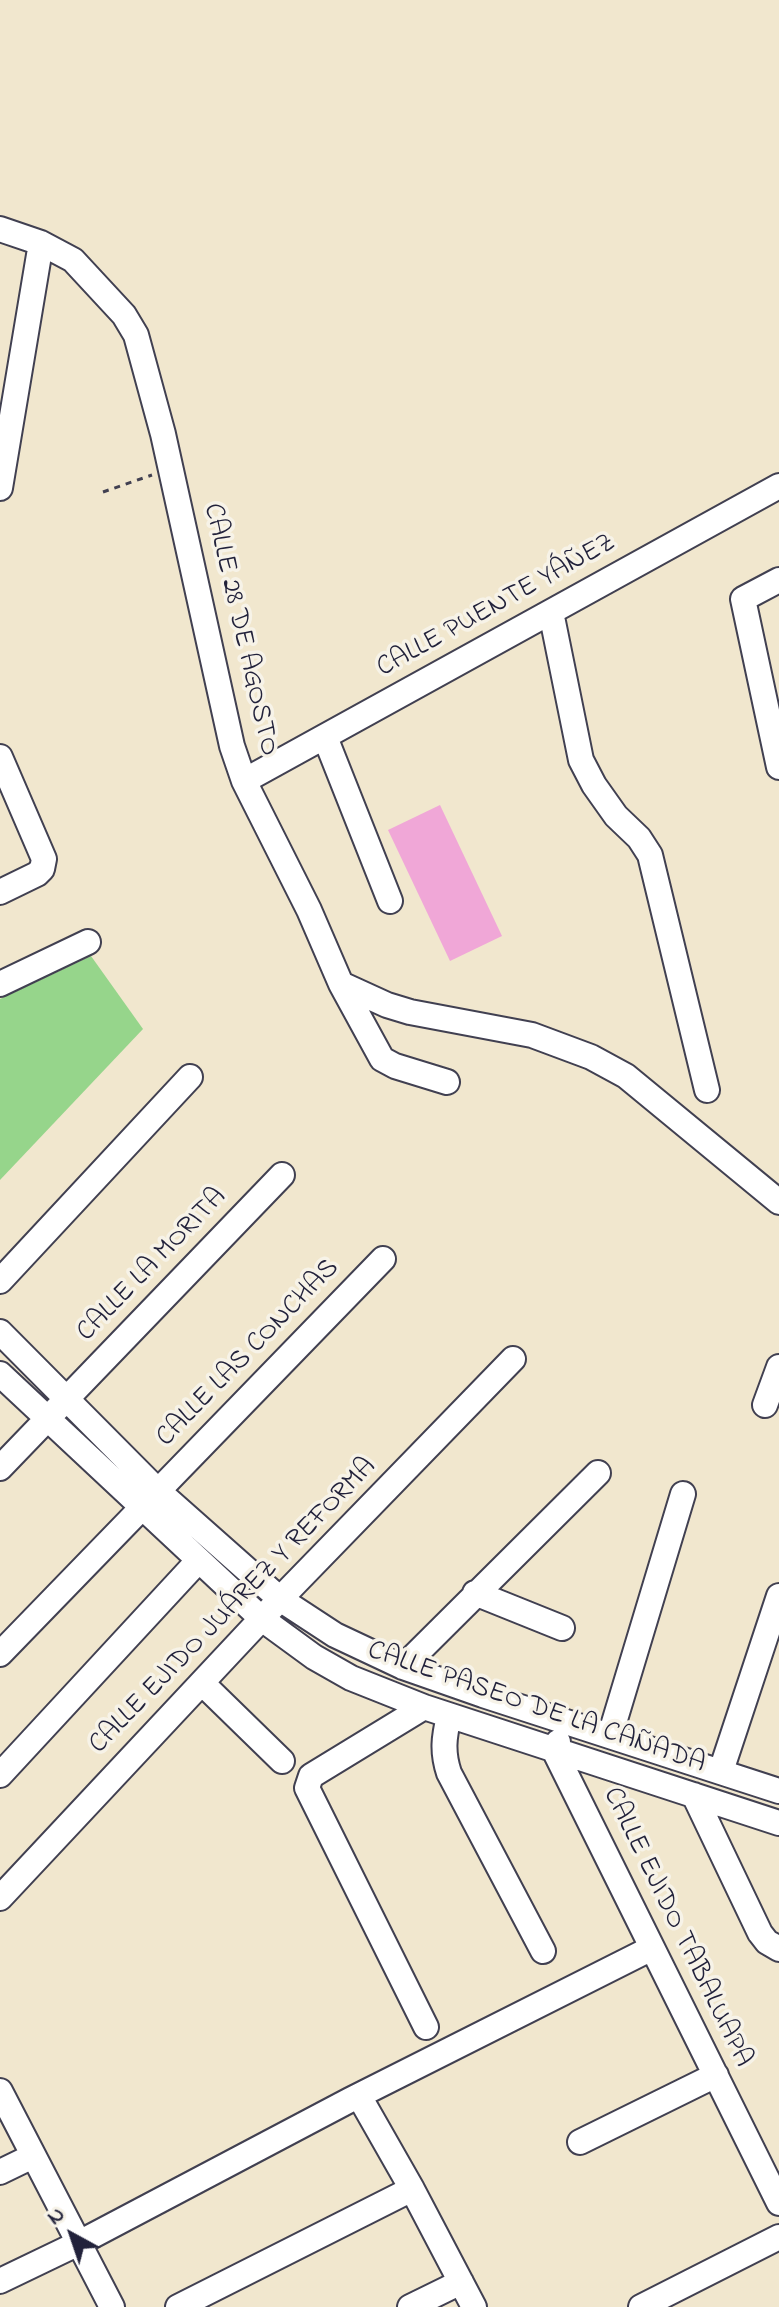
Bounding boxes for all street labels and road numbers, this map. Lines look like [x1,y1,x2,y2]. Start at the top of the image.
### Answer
street label: CALLE 28 DE AGOSTO [194,501,284,759]
street label: CALLE PUENTE YÁÑEZ [372,528,622,686]
street label: CALLE LA MORITA [71,1182,235,1350]
street label: CALLE LAS CONCHAS [151,1253,347,1455]
street label: CALLE EJIDO JUÁREZ Y REFORMA [83,1452,385,1762]
street label: CALLE PASEO DE LA CAÑADA [363,1635,709,1783]
street label: CALLE EJIDO TABALUAPA [594,1783,758,2073]

